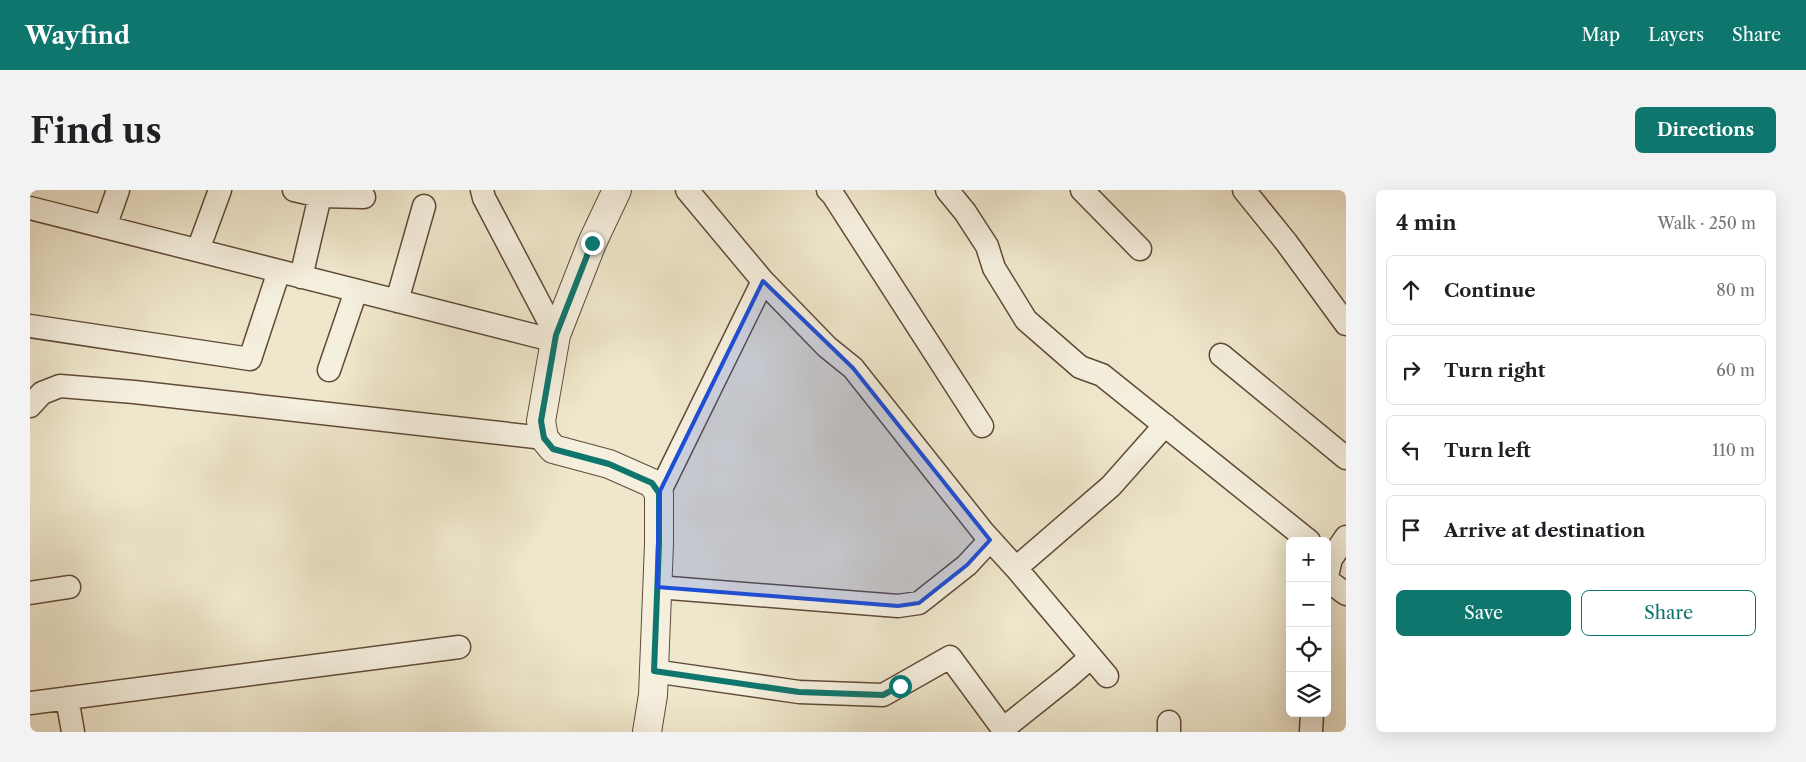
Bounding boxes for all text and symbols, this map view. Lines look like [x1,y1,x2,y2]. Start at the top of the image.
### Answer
text: Wayfind [25,21,130,50]
text: Map [1582,24,1620,46]
text: Layers [1648,24,1704,46]
text: Share [1732,24,1781,46]
button: Directions [1635,107,1776,153]
text: Find us [30,109,162,152]
text: 4 min [1396,210,1457,235]
text: Walk · 250 m [1658,213,1756,233]
route end [581,232,604,255]
icon: ahead [1397,276,1425,304]
text: Continue [1444,279,1536,302]
text: 80 m [1716,280,1755,300]
icon: right [1397,356,1425,384]
text: Turn right [1444,359,1545,382]
text: 60 m [1716,360,1755,380]
icon: left [1397,436,1425,464]
text: Turn left [1444,439,1531,462]
text: 110 m [1712,440,1755,460]
icon: arrive [1397,516,1425,544]
text: Arrive at destination [1444,519,1645,542]
map controls [1286,537,1331,717]
button: + [1286,537,1331,582]
button: − [1286,582,1331,627]
button: Save [1396,590,1571,636]
button: Share [1581,590,1756,636]
button: locate [1286,627,1331,672]
button: layers [1286,672,1331,717]
route start [889,675,912,698]

